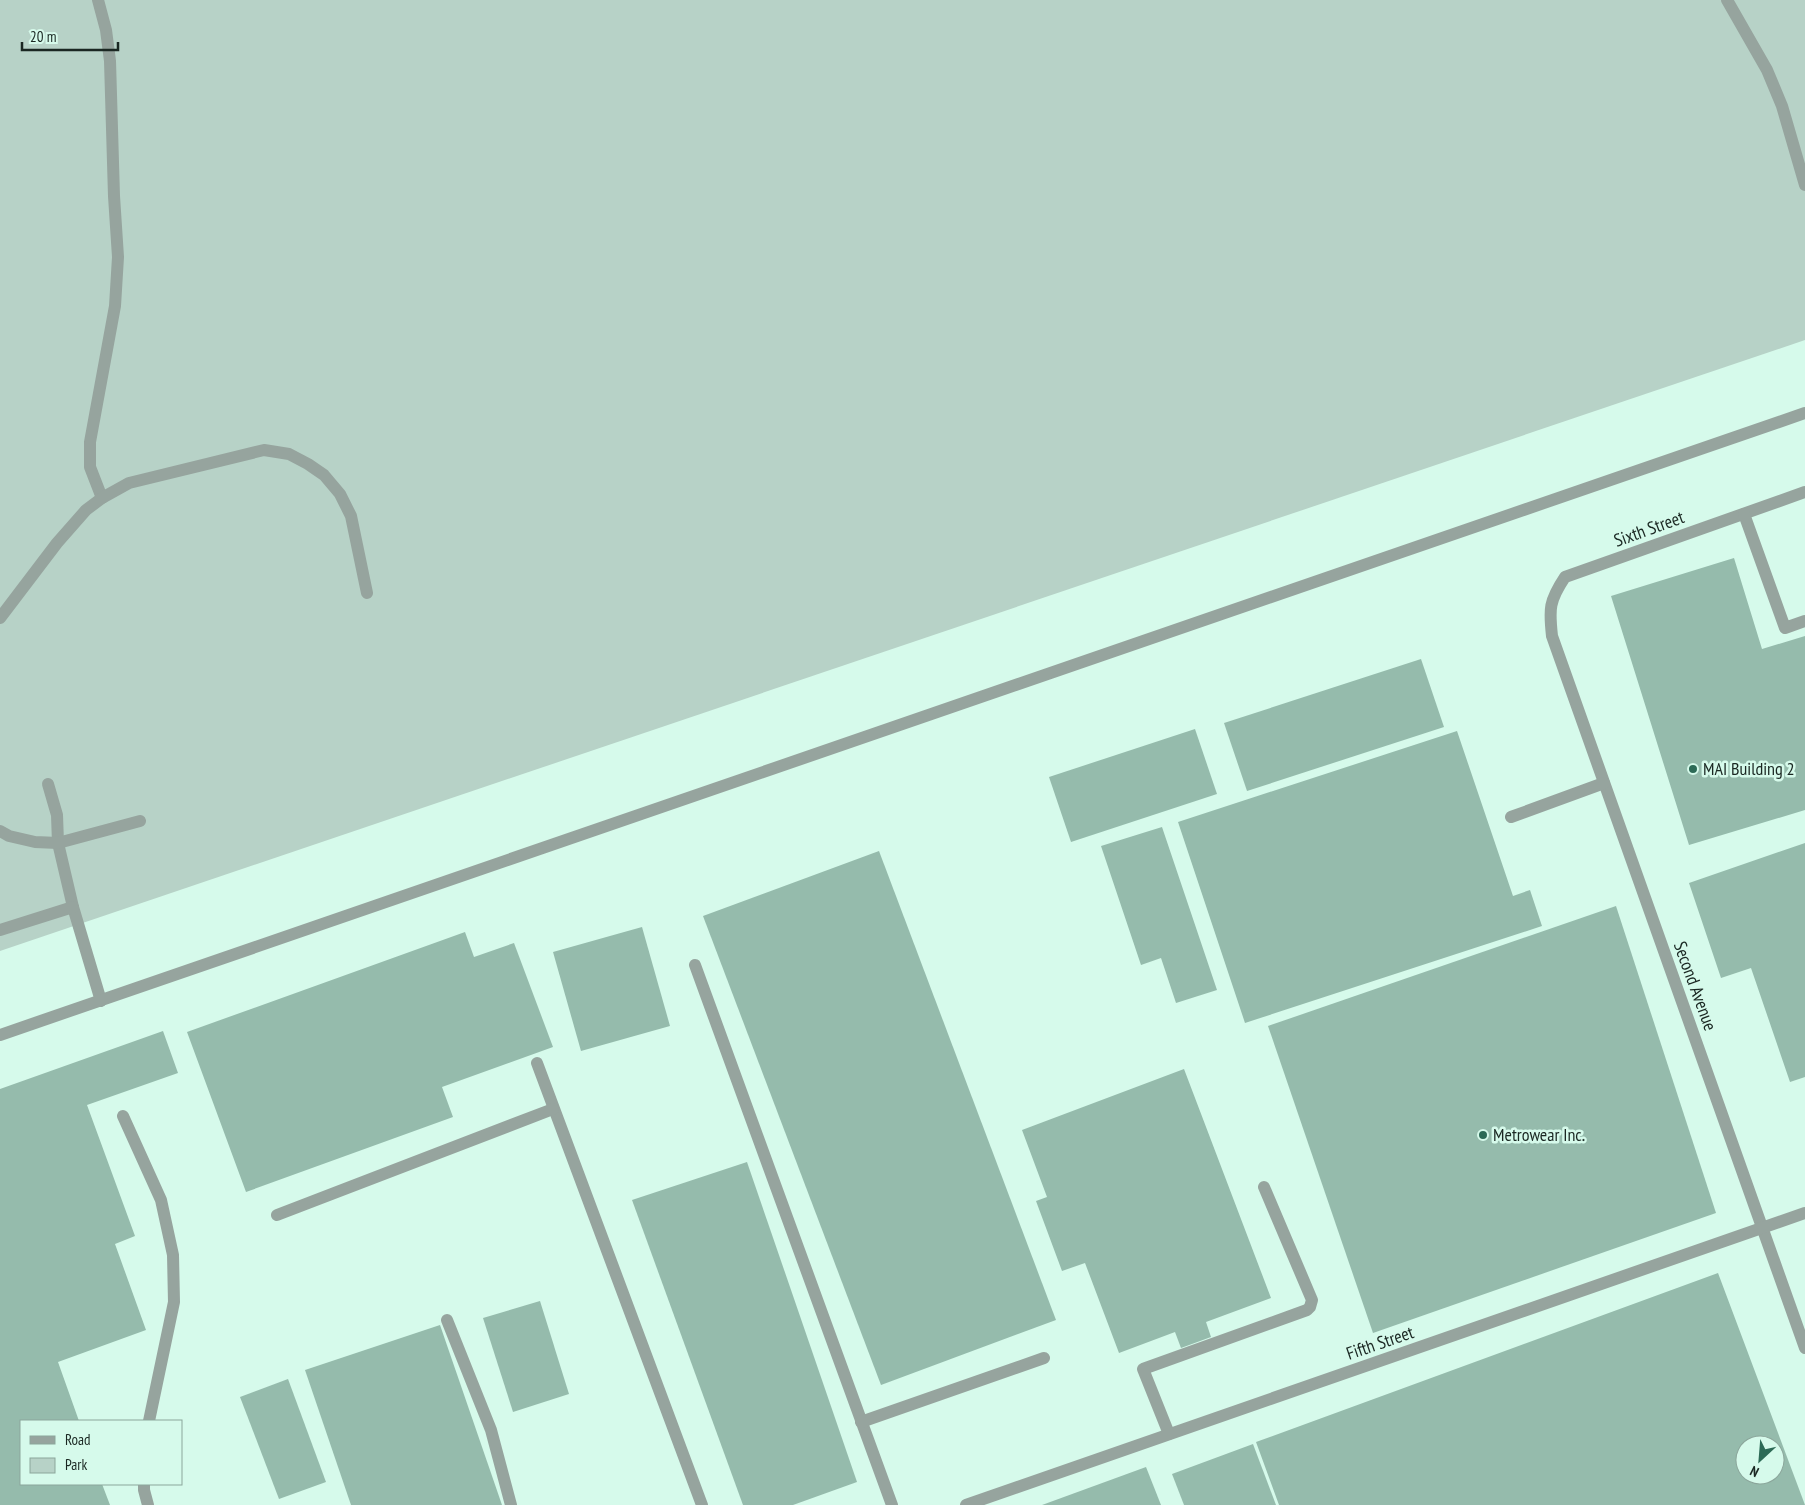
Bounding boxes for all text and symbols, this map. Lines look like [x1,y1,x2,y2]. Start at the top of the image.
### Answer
scale bar [22,20,119,52]
text: 20 m [30,27,56,46]
street label: Sixth Street [1611,505,1687,552]
place label: MAI Building 2 [1703,757,1795,780]
marker: MAI Building 2 [1687,763,1699,775]
street label: Second Avenue [1669,938,1722,1034]
place label: Metrowear Inc. [1493,1123,1585,1146]
marker: Metrowear Inc. [1477,1129,1489,1141]
street label: Fifth Street [1343,1320,1417,1365]
legend [20,1420,182,1485]
text: Road [65,1430,91,1449]
north arrow [1735,1435,1785,1485]
text: Park [65,1455,87,1474]
text: N [1747,1462,1762,1481]

